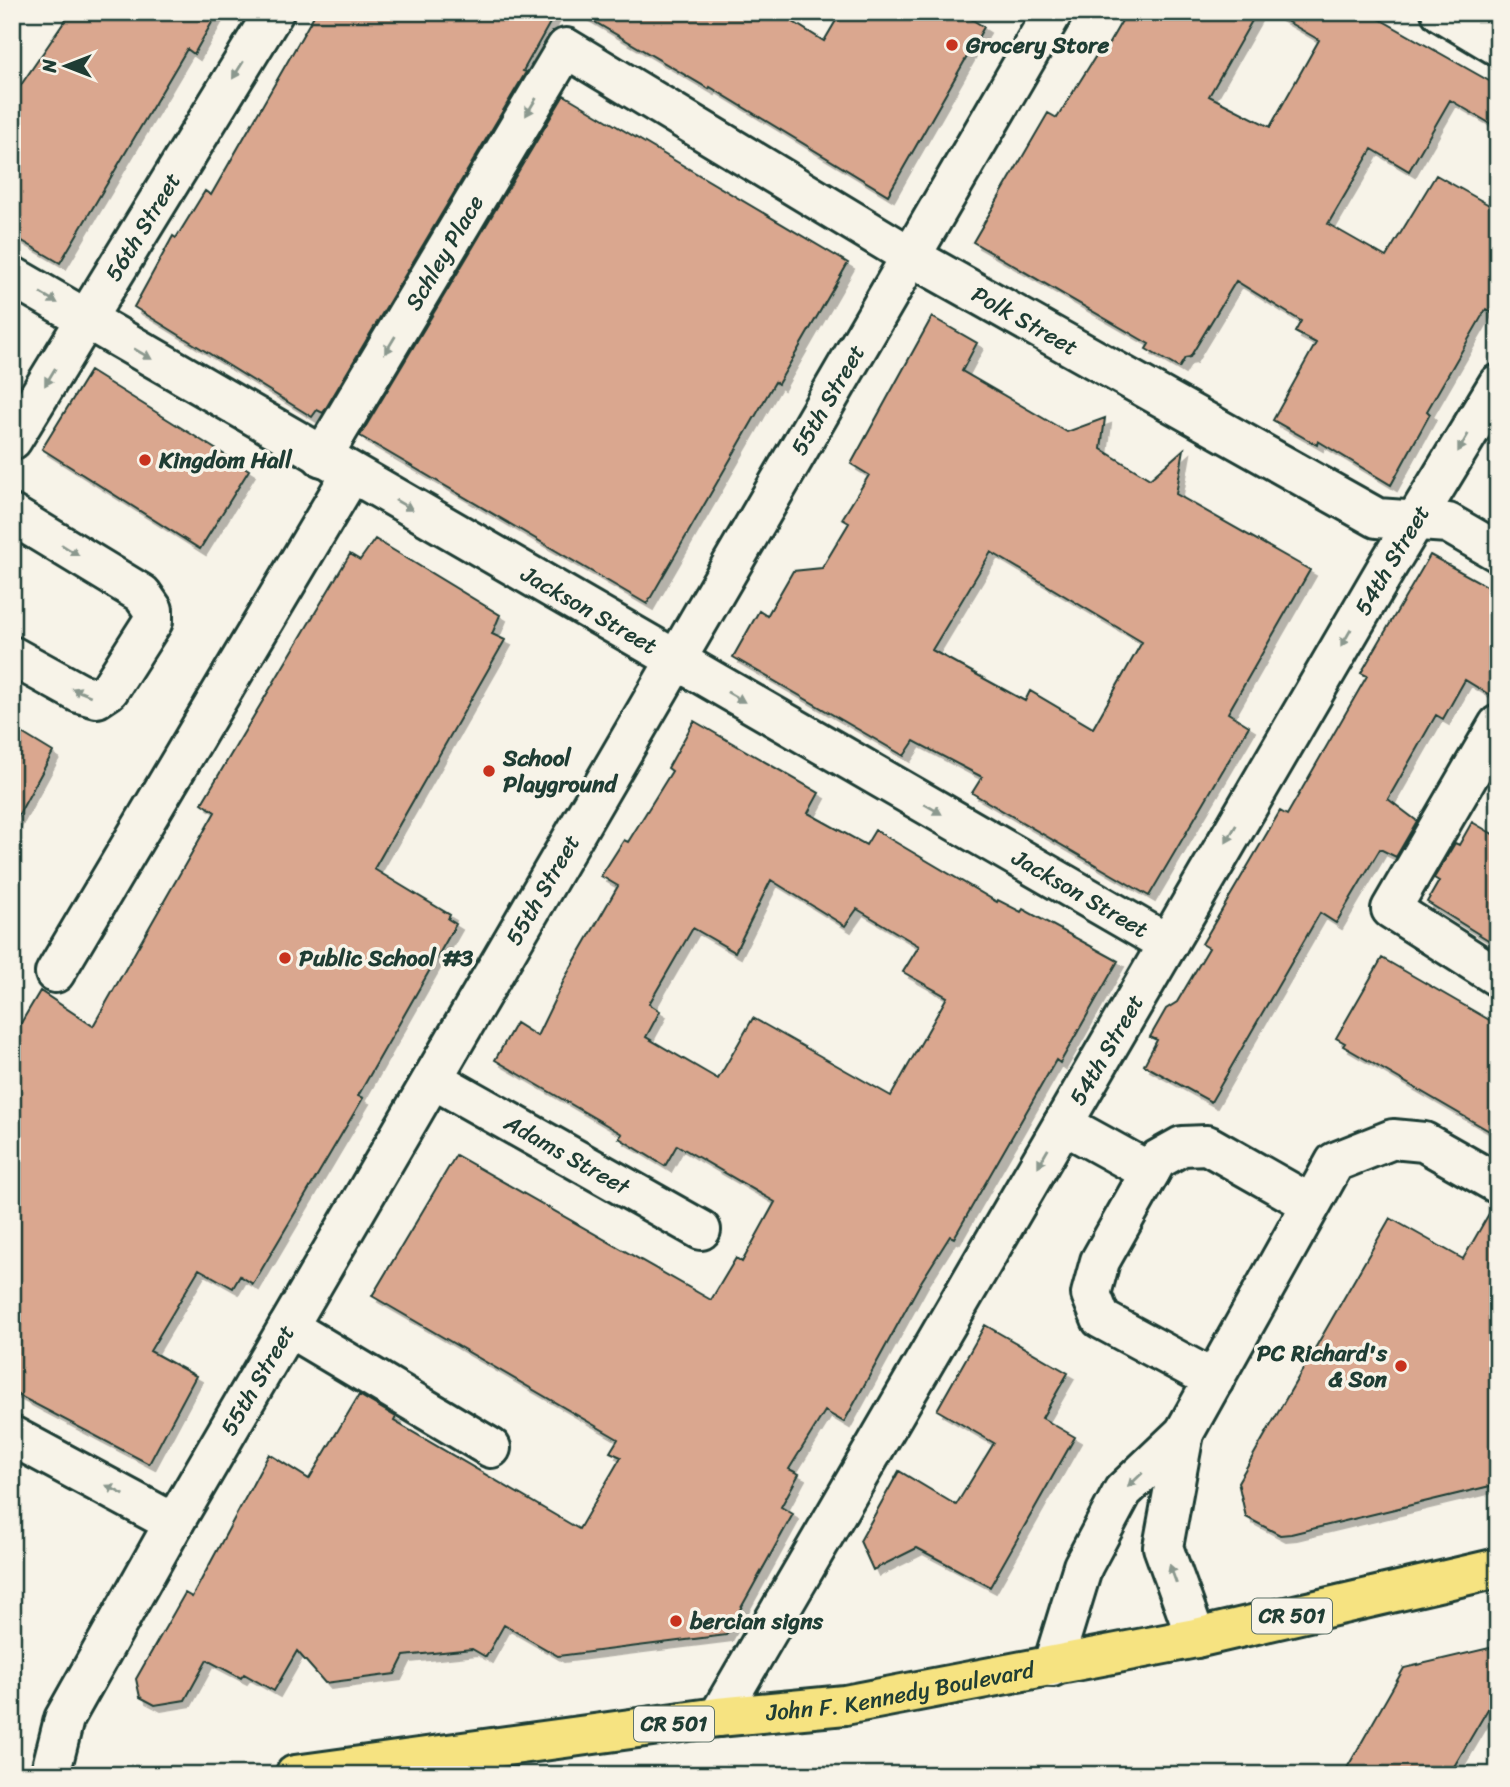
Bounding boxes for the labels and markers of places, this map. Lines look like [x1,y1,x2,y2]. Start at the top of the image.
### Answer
place label: Grocery Store [965,25,1109,66]
marker: Grocery Store [944,37,960,53]
place label: Kingdom Hall [158,440,293,481]
marker: Kingdom Hall [137,452,153,468]
place label: School Playground [502,738,618,805]
marker: School Playground [481,763,497,779]
place label: Public School #3 [299,938,474,979]
marker: Public School #3 [277,950,293,966]
place label: PC Richard's & Son [1257,1333,1388,1400]
marker: PC Richard's & Son [1393,1358,1409,1374]
place label: bercian signs [689,1601,824,1642]
marker: bercian signs [668,1613,684,1629]

